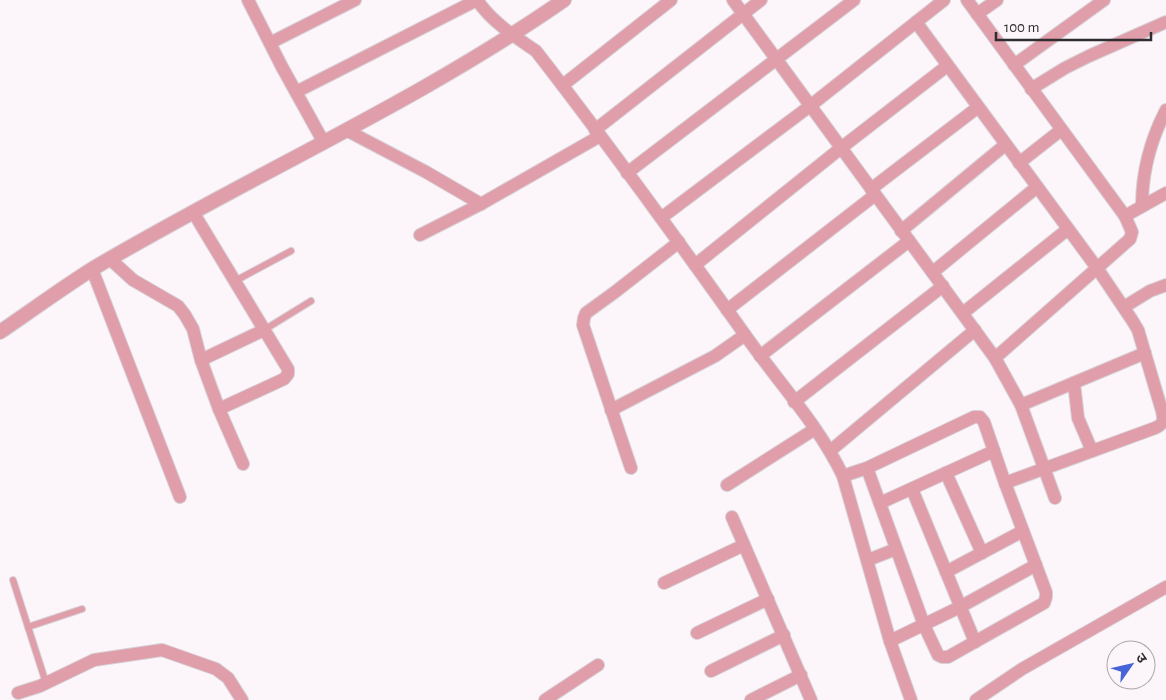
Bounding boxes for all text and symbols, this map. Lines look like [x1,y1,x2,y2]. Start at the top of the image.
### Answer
scale bar [996,10,1151,42]
text: 100 m [1004,20,1039,35]
north arrow [1106,640,1156,690]
text: उ [1133,651,1149,666]

